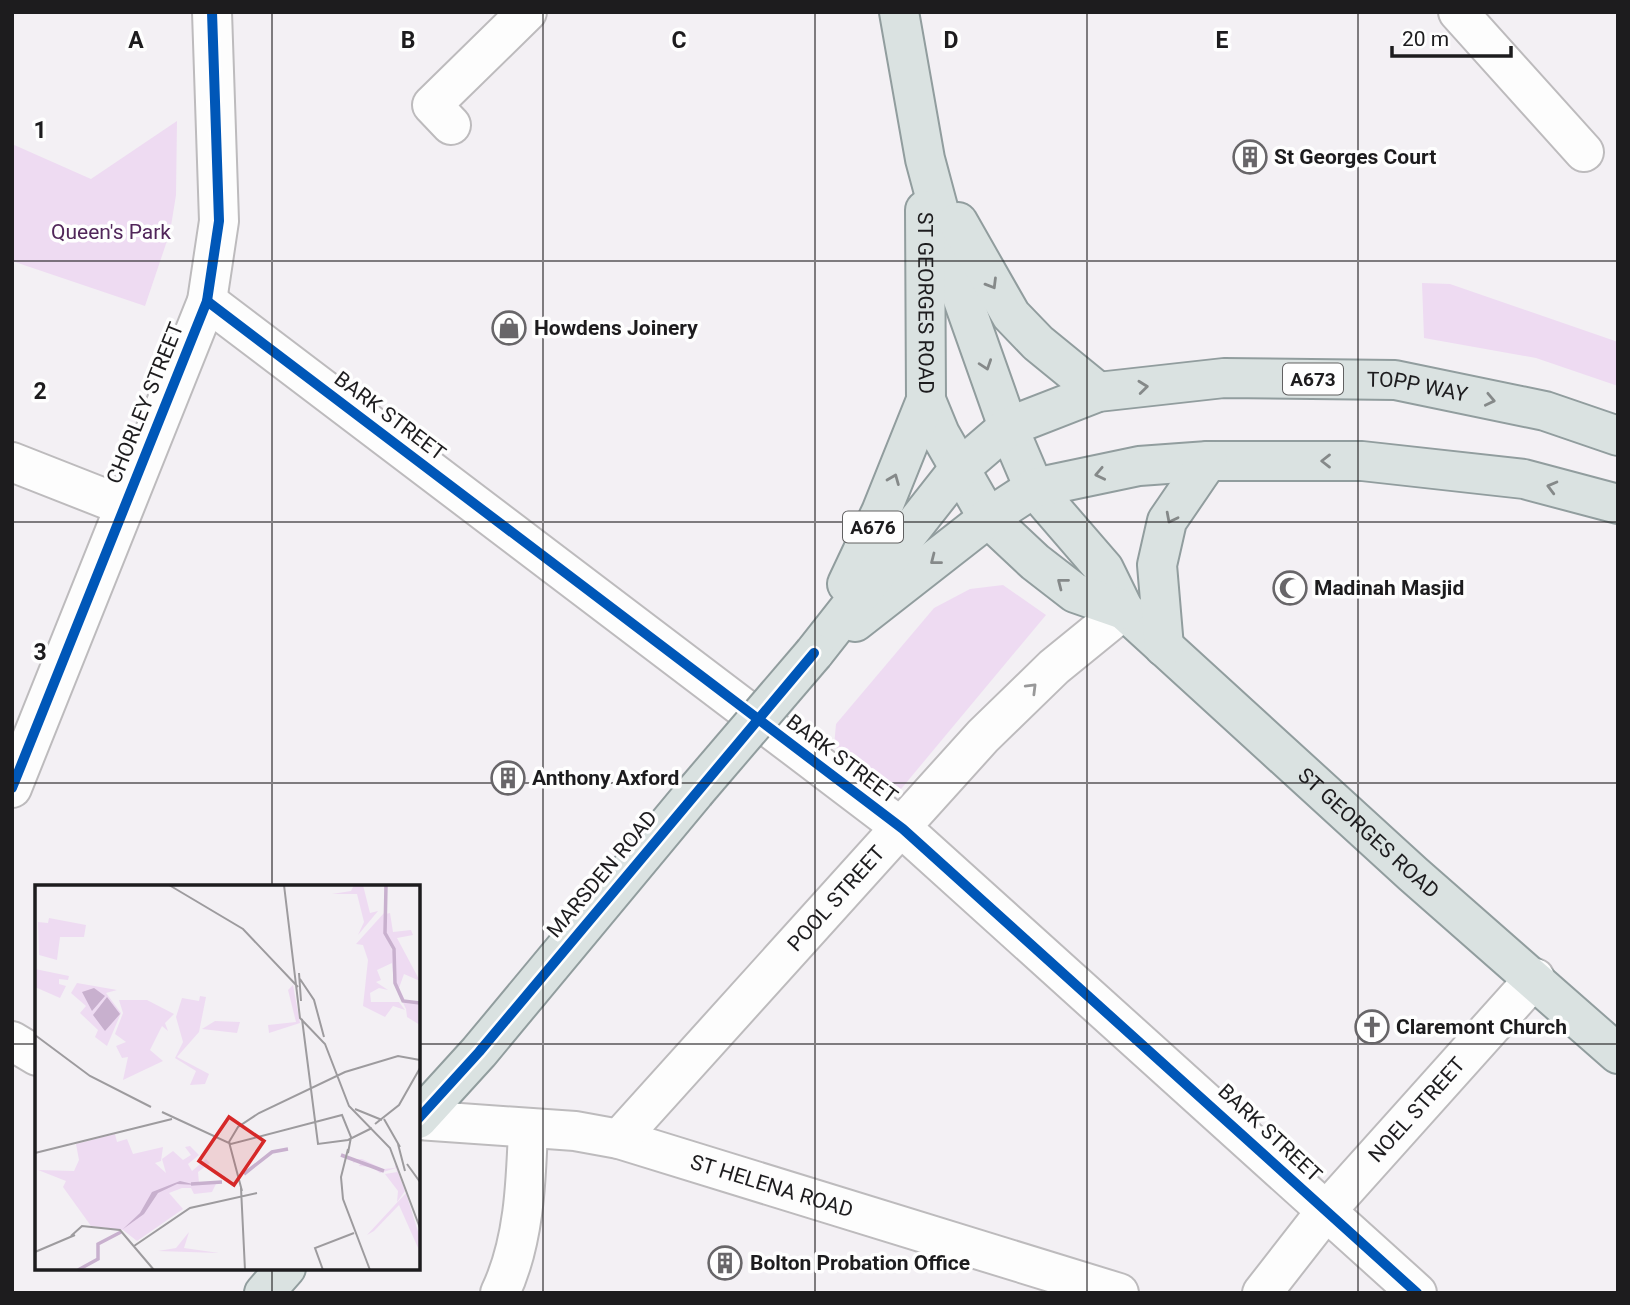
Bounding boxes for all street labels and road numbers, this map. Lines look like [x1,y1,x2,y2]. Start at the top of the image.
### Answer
street label: ST GEORGES ROAD [913,212,938,394]
street label: CHORLEY STREET [102,318,188,487]
road number: A673 [1283,364,1343,394]
street label: BARK STREET [330,366,451,466]
street label: TOPP WAY [1367,368,1470,407]
road number: A676 [843,512,903,542]
street label: BARK STREET [782,709,903,809]
street label: ST GEORGES ROAD [1293,763,1444,903]
street label: MARSDEN ROAD [542,806,662,942]
street label: POOL STREET [783,841,890,956]
street label: NOEL STREET [1364,1052,1470,1167]
street label: BARK STREET [1213,1079,1327,1187]
street label: ST HELENA ROAD [688,1150,856,1222]

